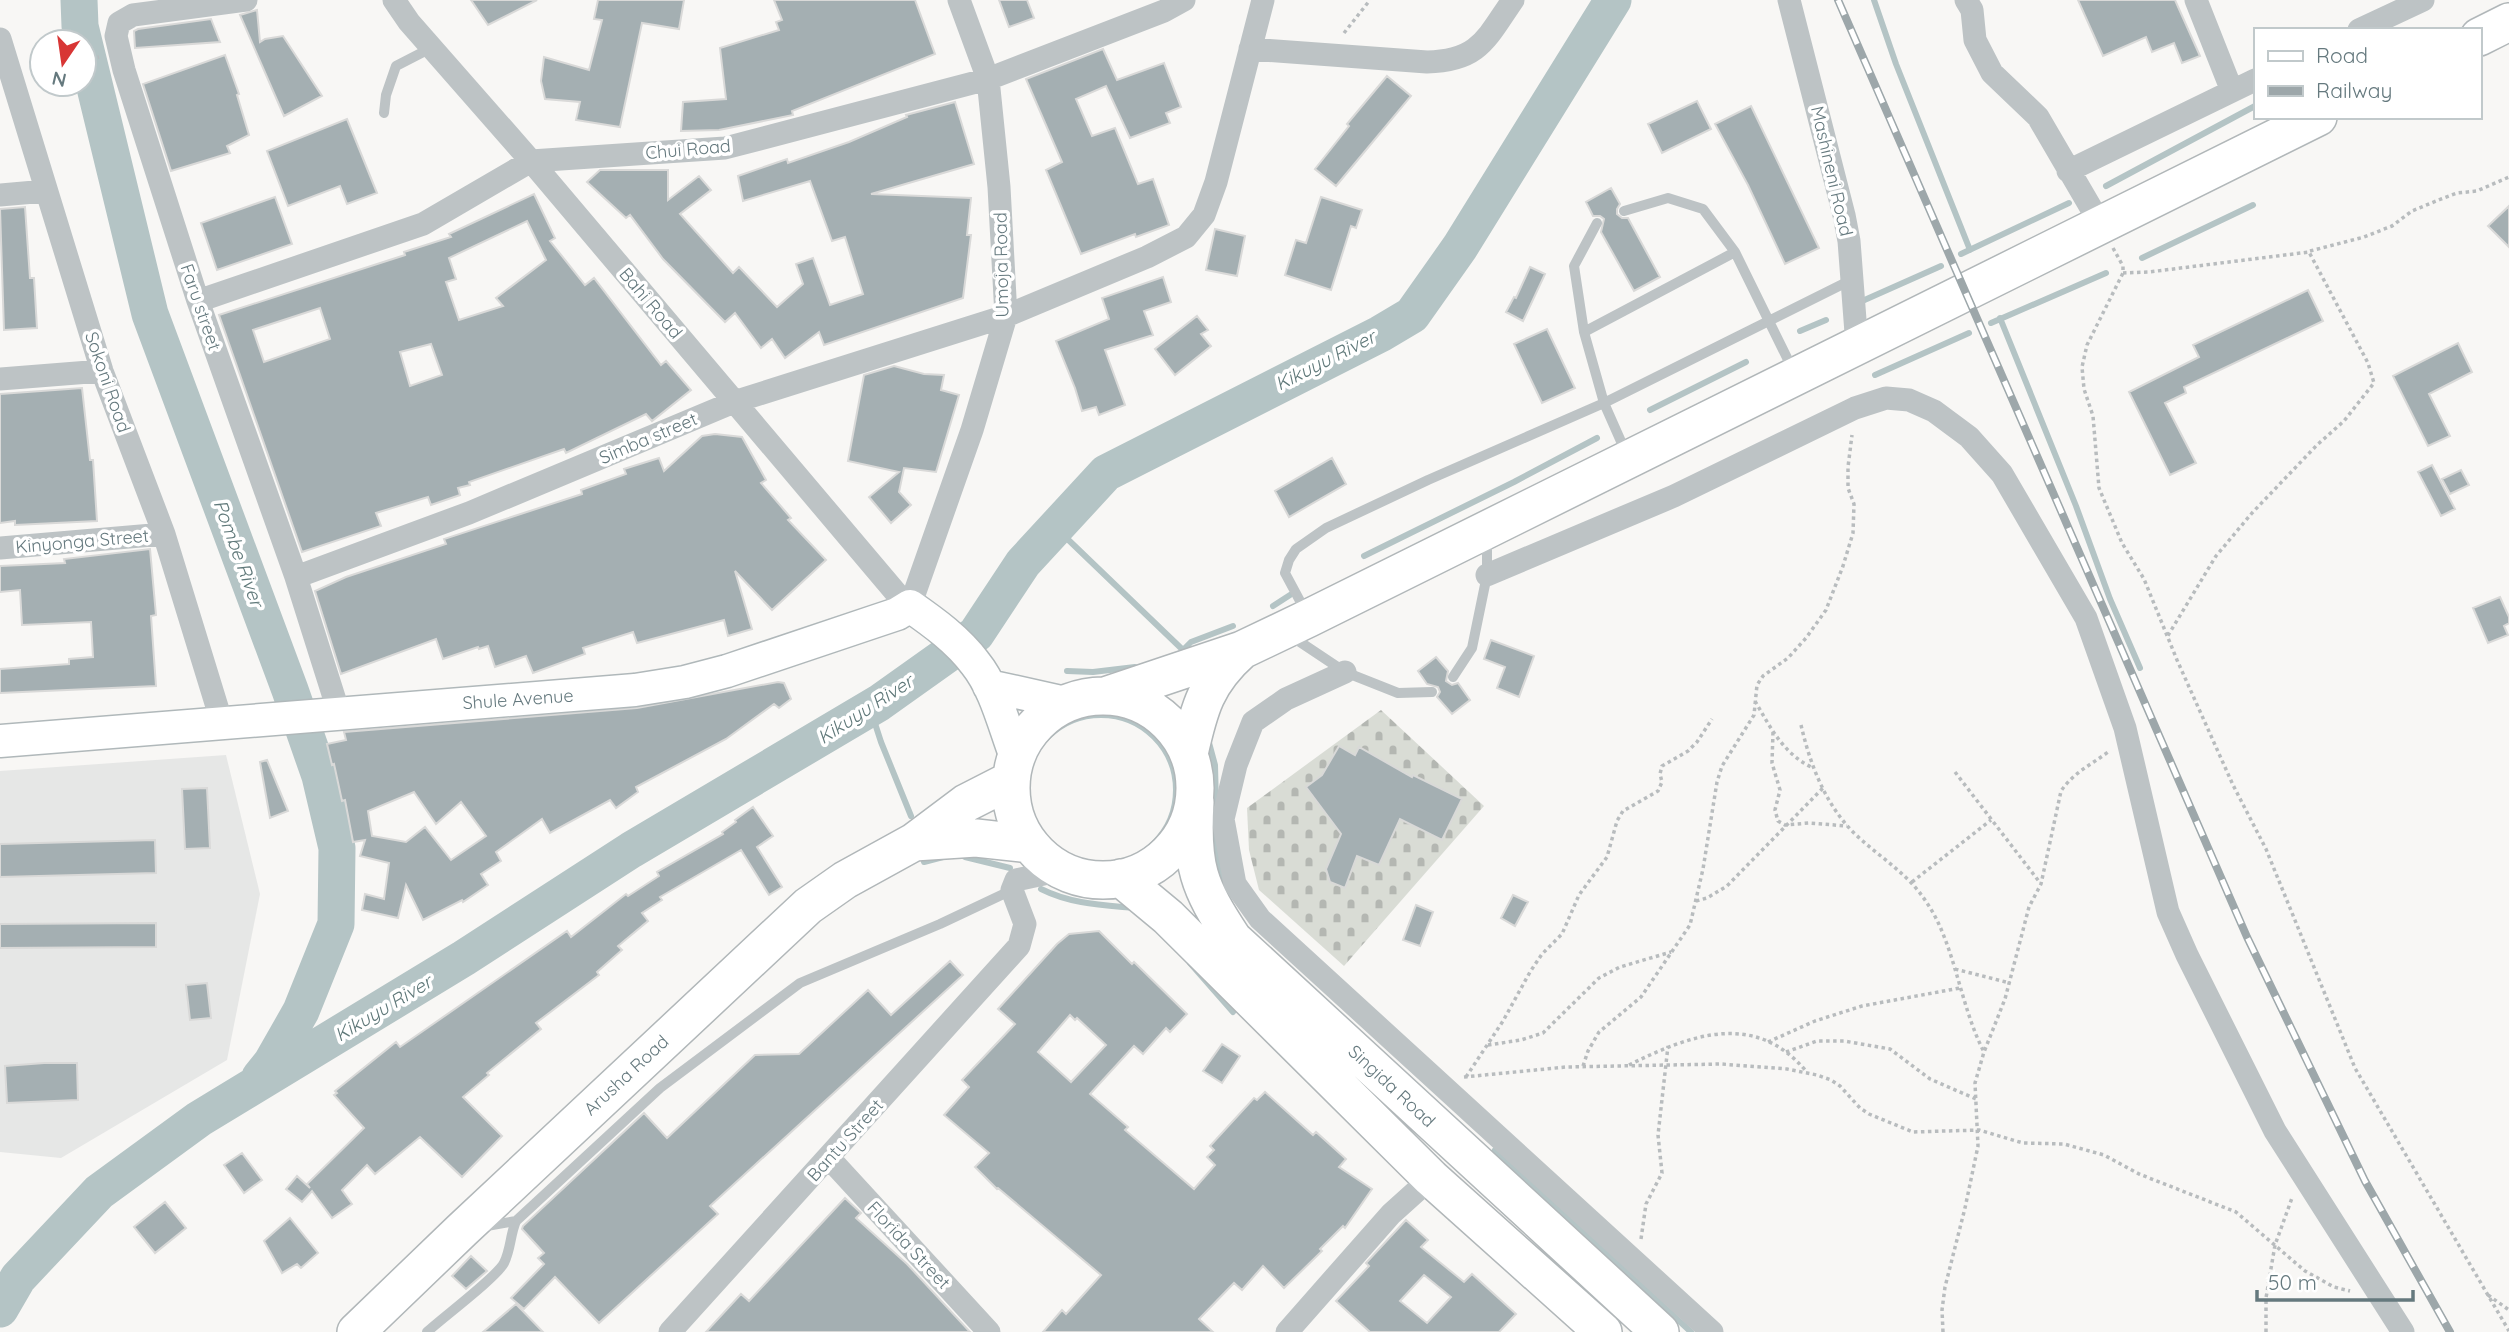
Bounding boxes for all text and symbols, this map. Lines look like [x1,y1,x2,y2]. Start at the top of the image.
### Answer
north arrow [28,28,98,98]
legend [2254,28,2481,119]
text: Road [2316,42,2368,68]
text: N [50,66,69,93]
text: Railway [2316,77,2392,103]
street label: Mashineni Road [1806,104,1858,238]
street label: Chui Road [644,134,732,164]
street label: Umoja Road [989,212,1013,318]
street label: Faru street [175,261,227,353]
street label: Bahi Road [614,263,688,343]
water label: Kikuyu River [1271,323,1382,396]
street label: Sokoni Road [80,329,136,435]
street label: Simba street [595,407,701,469]
water label: Pombe River [209,496,270,612]
street label: Kinyonga Street [14,524,150,558]
water label: Kikuyu River [813,668,920,749]
street label: Shule Avenue [462,684,574,714]
water label: Kikuyu River [330,968,438,1046]
street label: Arusha Road [579,1030,673,1120]
street label: Singida Road [1344,1040,1440,1132]
street label: Bantu Street [802,1094,888,1186]
street label: Florida Street [862,1196,956,1294]
scale bar [2257,1258,2413,1302]
text: 50 m [2268,1269,2317,1295]

